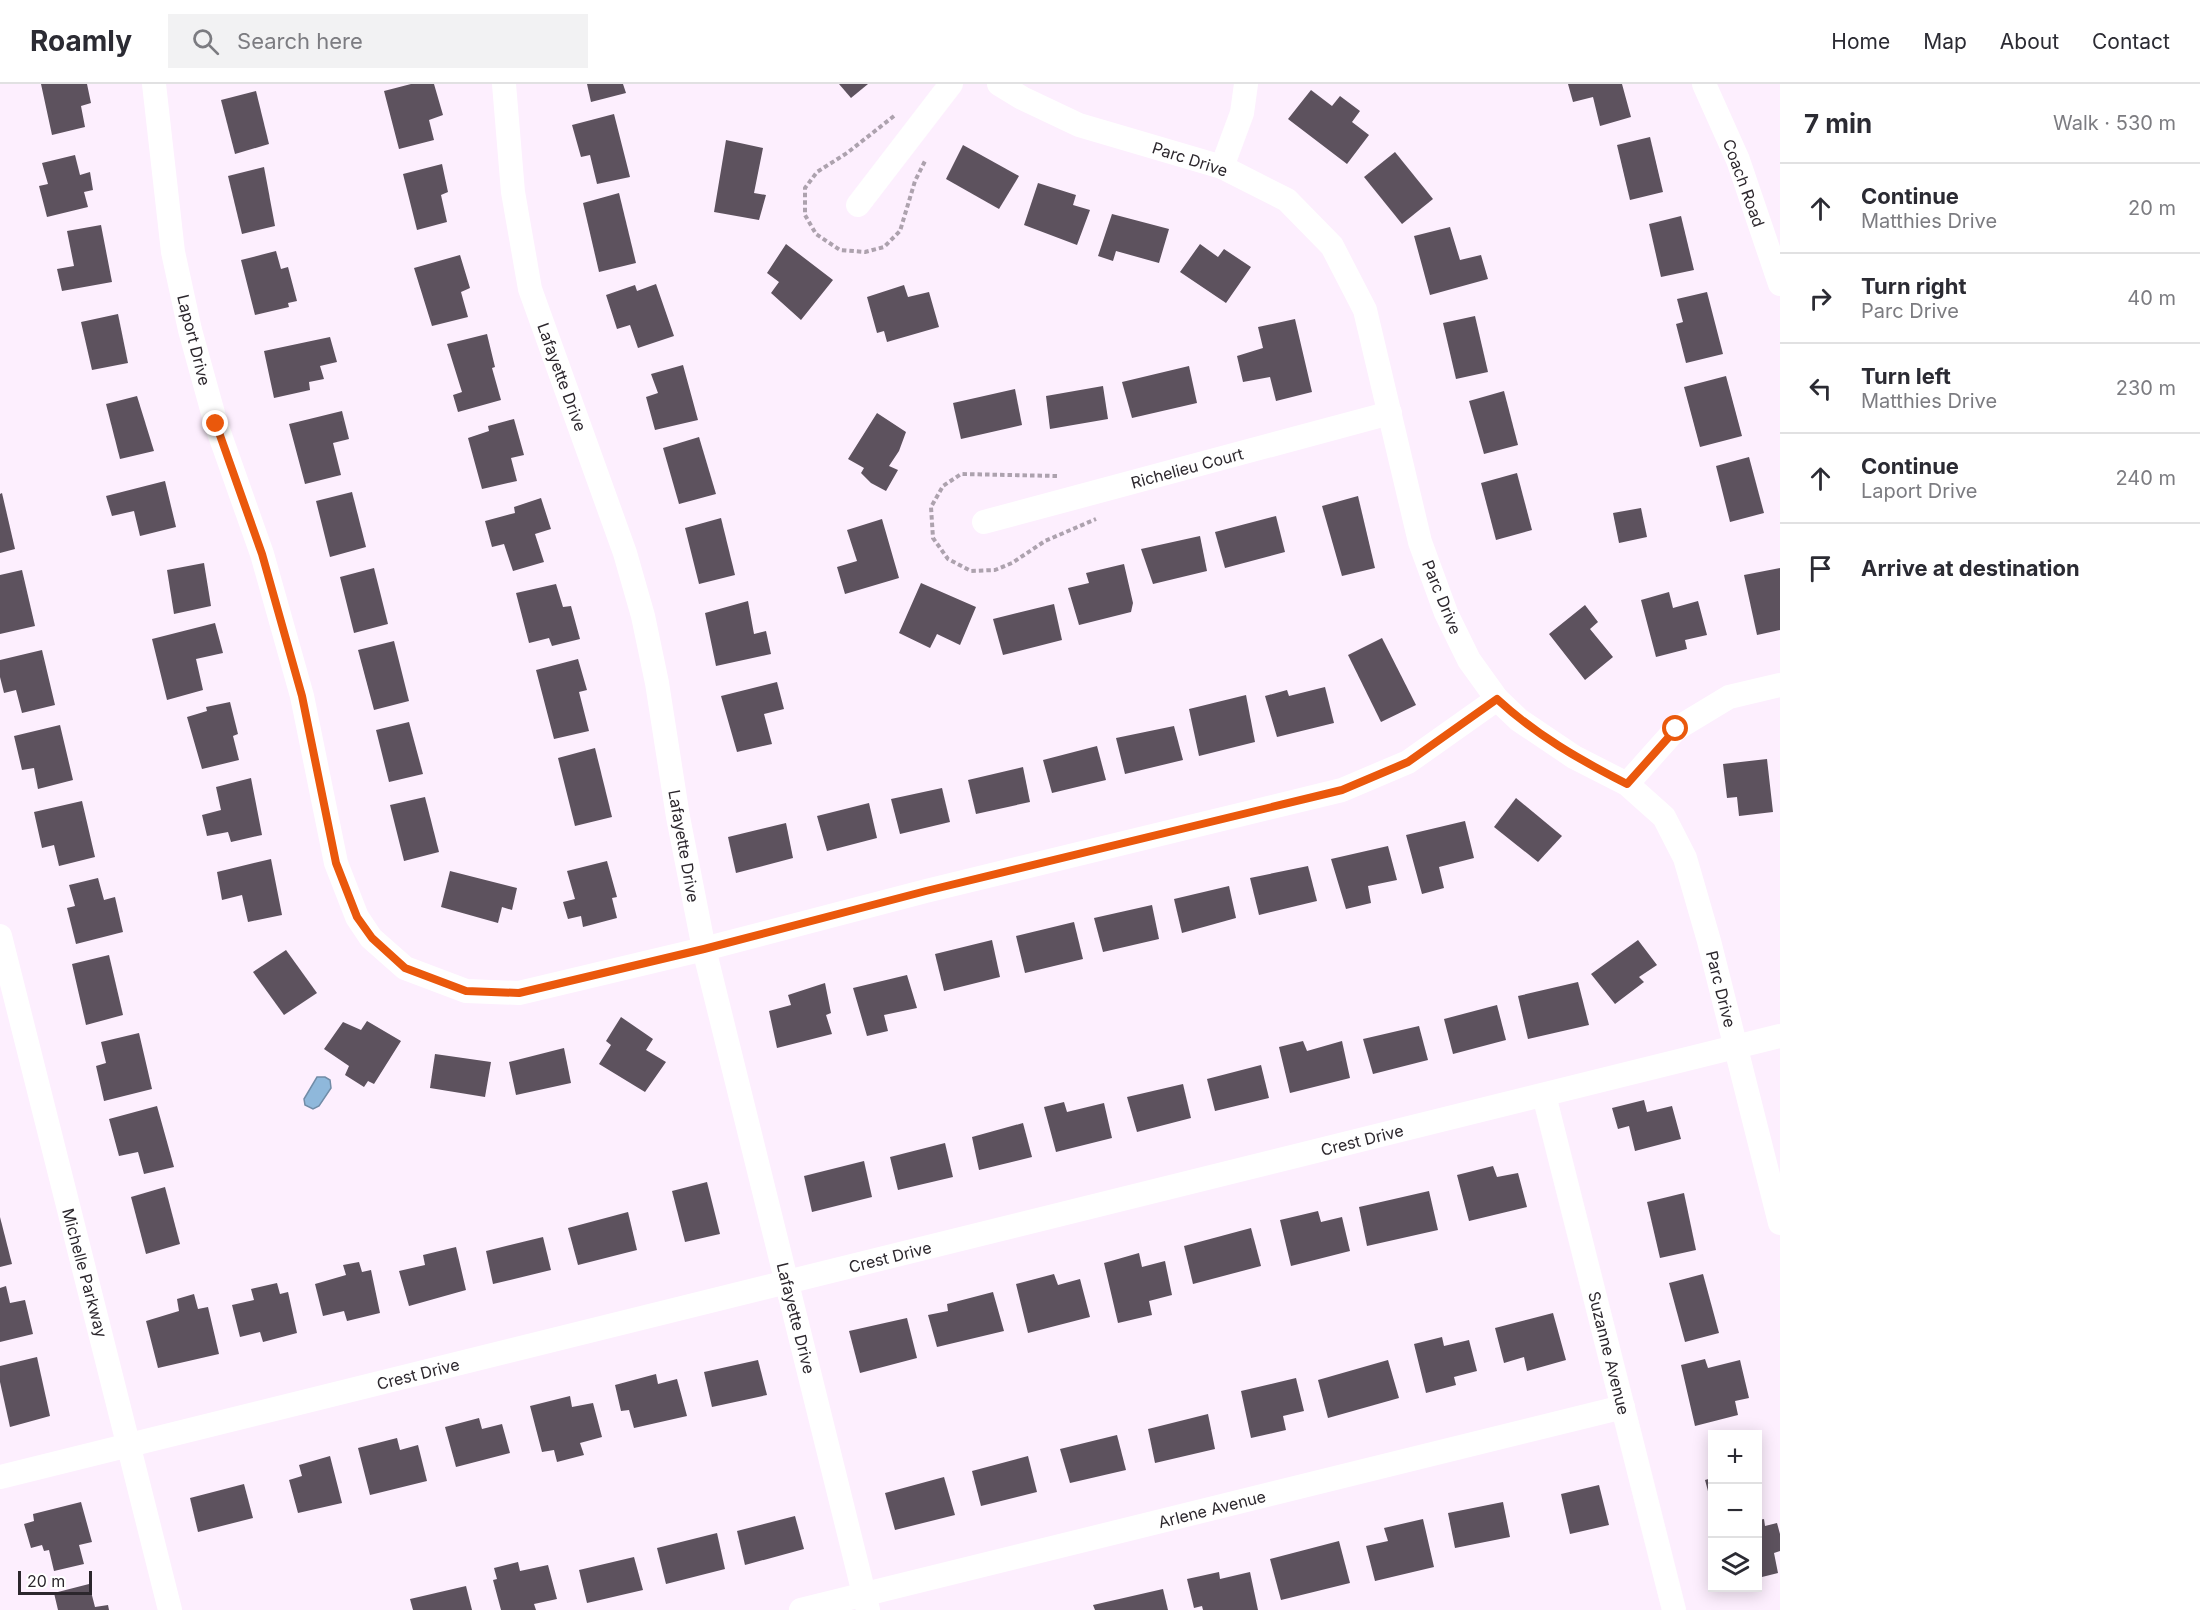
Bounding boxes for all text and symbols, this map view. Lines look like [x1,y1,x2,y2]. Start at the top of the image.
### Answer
search box [168,14,588,68]
text: Roamly [30,24,132,58]
icon: search [189,25,222,58]
text: Search here [237,28,363,54]
text: Home [1831,29,1890,54]
text: Map [1923,29,1967,54]
text: About [2000,29,2059,54]
text: Contact [2092,29,2170,54]
text: 7 min [1804,108,1872,139]
text: Walk · 530 m [2053,111,2176,135]
street label: Coach Road [1719,136,1769,230]
street label: Parc Drive [1150,137,1230,181]
text: Continue [1861,183,1959,209]
icon: ahead [1804,192,1837,225]
text: 20 m [2128,196,2176,220]
text: Matthies Drive [1861,209,1997,233]
text: Turn right [1861,273,1967,299]
icon: right [1804,282,1837,315]
text: 40 m [2127,286,2176,310]
street label: Laport Drive [173,292,215,388]
text: Parc Drive [1861,299,1959,323]
street label: Lafayette Drive [533,320,591,434]
text: Turn left [1861,363,1951,389]
icon: left [1804,372,1837,405]
text: 230 m [2116,376,2176,400]
text: Matthies Drive [1861,389,1997,413]
route end [202,410,228,436]
street label: Richelieu Court [1129,443,1245,493]
text: Continue [1861,453,1959,479]
icon: ahead [1804,462,1837,495]
text: 240 m [2115,466,2176,490]
text: Laport Drive [1861,479,1977,503]
icon: arrive [1804,552,1837,585]
text: Arrive at destination [1861,555,2080,581]
street label: Parc Drive [1418,557,1466,637]
route start [1662,715,1688,741]
street label: Lafayette Drive [664,788,704,904]
street label: Parc Drive [1702,949,1740,1029]
street label: Crest Drive [1319,1120,1405,1160]
street label: Michelle Parkway [58,1206,112,1340]
street label: Crest Drive [847,1237,933,1277]
street label: Lafayette Drive [773,1260,819,1376]
street label: Suzanne Avenue [1584,1289,1634,1417]
street label: Crest Drive [375,1354,461,1394]
map controls [1708,1430,1762,1592]
button: + [1708,1430,1762,1484]
button: − [1708,1484,1762,1538]
street label: Arlene Avenue [1156,1486,1268,1532]
button: layers [1708,1538,1762,1592]
scale bar [18,1568,92,1596]
text: 20 m [27,1571,65,1591]

